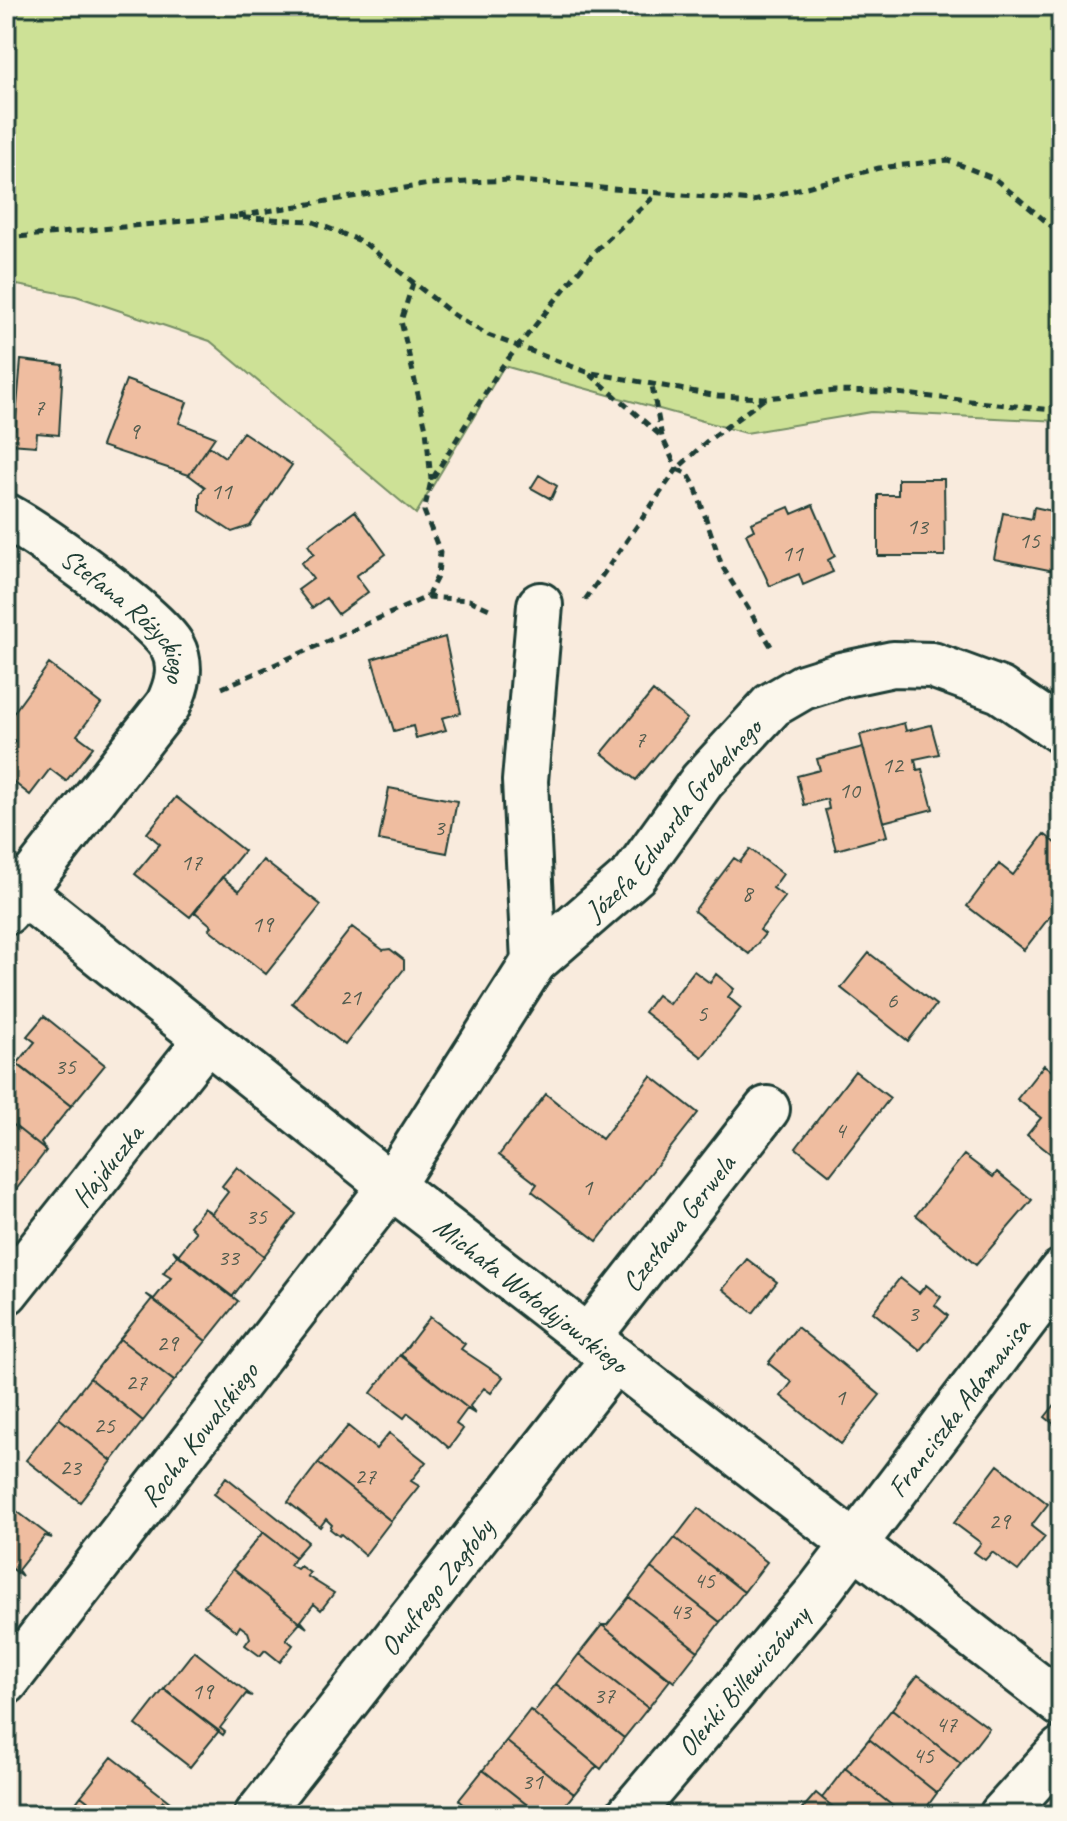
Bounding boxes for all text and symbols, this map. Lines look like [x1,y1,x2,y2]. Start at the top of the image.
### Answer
house number: 7 [34,392,46,422]
house number: 9 [129,416,142,446]
house number: 11 [210,476,233,506]
house number: 13 [906,511,930,541]
house number: 15 [1018,525,1041,555]
house number: 11 [781,538,804,568]
street label: Stefana Różyckiego [54,540,195,688]
street label: Józefa Edwarda Grobelnego [576,708,771,929]
house number: 7 [635,724,647,754]
house number: 12 [881,750,905,780]
house number: 10 [838,775,862,805]
house number: 3 [434,812,447,842]
house number: 17 [180,847,203,877]
house number: 8 [742,878,755,908]
house number: 19 [251,909,275,939]
house number: 21 [339,982,362,1012]
house number: 6 [887,985,899,1015]
house number: 5 [697,998,709,1028]
house number: 35 [54,1051,77,1081]
street label: Hajduczka [63,1115,152,1214]
house number: 4 [835,1115,848,1145]
street label: Czesława Gerwela [613,1146,744,1298]
house number: 1 [582,1172,594,1202]
house number: 35 [245,1201,268,1231]
street label: Michała Wołodyjowskiego [427,1209,638,1383]
house number: 33 [217,1242,241,1272]
house number: 3 [908,1298,921,1328]
street label: Franciszka Adamanisa [879,1310,1038,1504]
house number: 29 [156,1328,180,1358]
street label: Rocha Kowalskiego [131,1353,267,1513]
house number: 27 [125,1367,148,1397]
house number: 1 [835,1382,847,1412]
house number: 25 [93,1410,116,1440]
house number: 23 [59,1452,83,1482]
house number: 27 [354,1461,377,1491]
house number: 29 [988,1506,1012,1536]
street label: Onufrego Zagłoby [371,1509,502,1663]
house number: 45 [693,1565,716,1595]
house number: 43 [669,1596,693,1626]
street label: Oleńki Billewiczówny [669,1596,818,1763]
house number: 19 [191,1676,215,1706]
house number: 37 [593,1680,616,1710]
house number: 47 [935,1709,958,1739]
house number: 45 [912,1740,935,1770]
house number: 31 [521,1766,544,1796]

